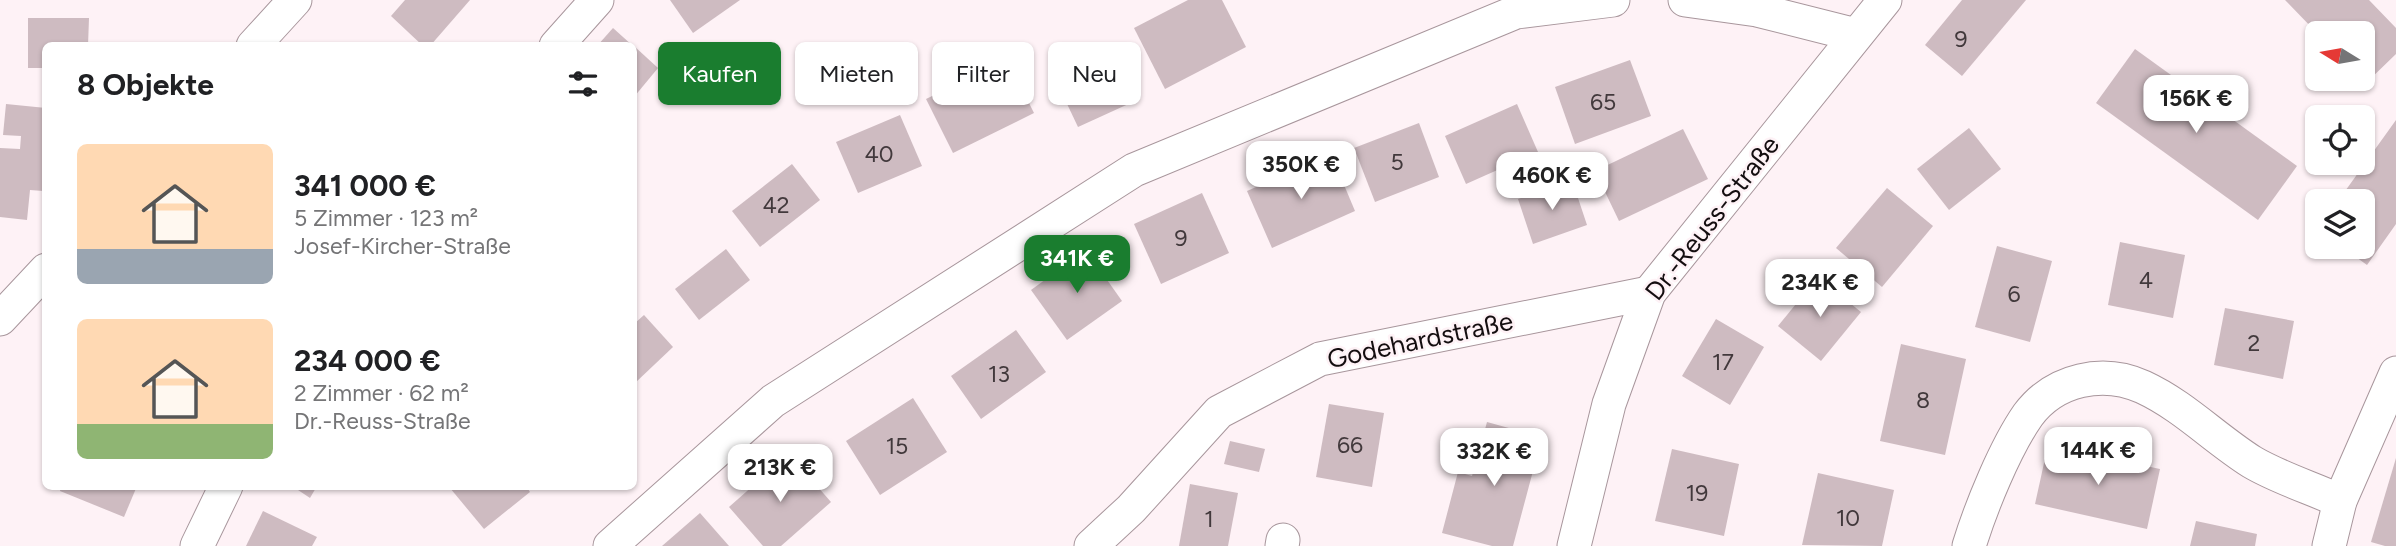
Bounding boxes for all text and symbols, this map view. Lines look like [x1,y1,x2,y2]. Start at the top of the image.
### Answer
north arrow [2305,21,2375,91]
map controls [2305,21,2375,259]
house number: 9 [1954,25,1968,53]
chip: Kaufen [658,42,781,105]
chip: Mieten [795,42,918,105]
chip: Filter [932,42,1034,105]
chip: Neu [1048,42,1141,105]
icon: filters [564,65,602,103]
text: 8 Objekte [77,66,214,103]
pin: 156K € [2139,76,2253,135]
text: 156K € [2159,84,2233,112]
house number: 65 [1590,88,1616,116]
button: locate [2305,105,2375,175]
street label: Dr.-Reuss-Straße [1638,129,1786,307]
house number: 40 [864,140,894,168]
pin: 350K € [1244,142,1358,201]
house number: 5 [1390,148,1404,176]
text: 350K € [1262,150,1340,178]
pin: 460K € [1495,152,1609,212]
text: 460K € [1512,161,1592,189]
text: 341 000 € [294,167,436,204]
icon: home [133,172,217,256]
button: layers [2305,189,2375,259]
house number: 42 [762,191,790,219]
text: 5 Zimmer · 123 m² [294,204,478,232]
house number: 9 [1174,224,1188,252]
text: Josef-Kircher-Straße [294,232,511,260]
pin: 341K € [1020,236,1134,295]
text: 341K € [1040,244,1114,272]
pin: 234K € [1763,260,1877,319]
house number: 4 [2139,266,2153,294]
text: 234K € [1781,268,1859,296]
house number: 6 [2007,280,2021,308]
street label: Godehardstraße [1324,305,1516,375]
house number: 2 [2248,329,2260,357]
text: 234 000 € [294,342,441,379]
icon: home [133,347,217,431]
house number: 17 [1712,348,1734,376]
house number: 13 [988,360,1010,388]
text: 2 Zimmer · 62 m² [294,379,469,407]
house number: 8 [1916,386,1930,414]
text: Dr.-Reuss-Straße [294,407,471,435]
pin: 332K € [1437,428,1551,488]
pin: 144K € [2041,428,2155,487]
house number: 66 [1337,431,1363,459]
house number: 15 [886,432,908,460]
text: 144K € [2060,436,2136,464]
text: 332K € [1456,437,1532,465]
pin: 213K € [723,444,837,504]
text: 213K € [744,453,816,481]
house number: 19 [1686,479,1708,507]
house number: 10 [1836,504,1860,532]
house number: 1 [1204,505,1214,533]

